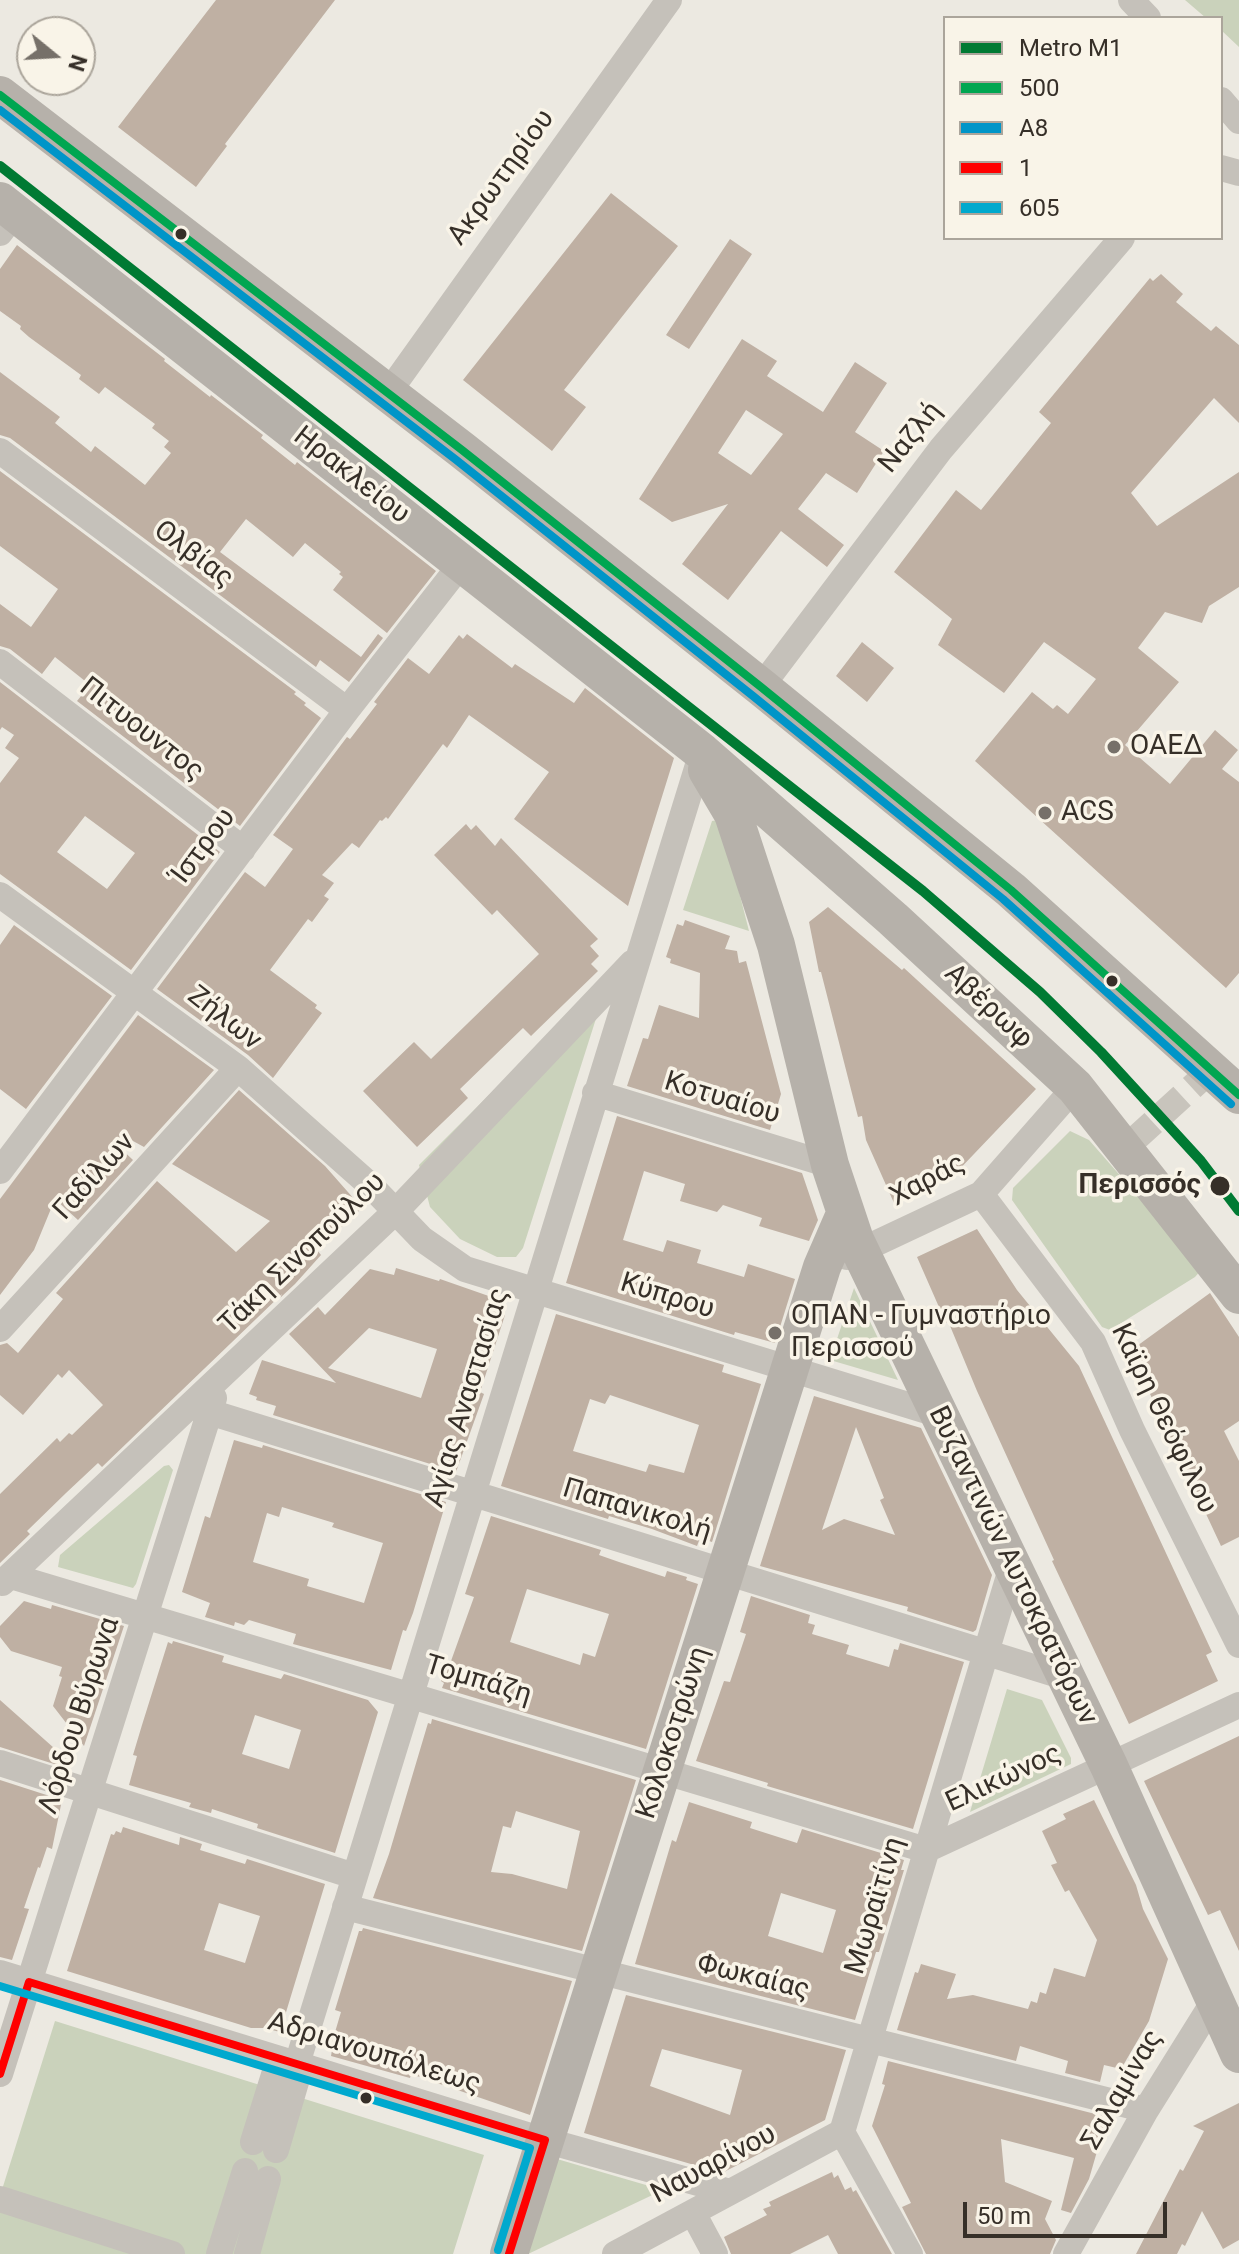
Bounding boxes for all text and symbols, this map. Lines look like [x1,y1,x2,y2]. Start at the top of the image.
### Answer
north arrow [16,16,96,96]
legend [943,16,1223,240]
text: Metro Μ1 [1019,34,1123,62]
text: N [63,52,92,74]
text: 500 [1019,74,1059,102]
street label: Ακρωτηρίου [442,104,562,252]
text: A8 [1019,114,1048,142]
text: 1 [1019,154,1033,182]
text: 605 [1019,194,1059,222]
unlabelled marker [173,226,189,242]
street label: Ναζλή [872,396,950,480]
street label: Ηρακλείου [286,420,416,532]
street label: Ολβίας [147,514,239,596]
street label: Πιτυουντος [72,671,210,789]
place label: ΟΑΕΔ [1130,730,1203,764]
marker: ΟΑΕΔ [1105,738,1123,756]
place label: ACS [1061,796,1114,830]
street label: Ίστρου [164,802,244,892]
marker: ACS [1036,804,1054,822]
street label: Αβέρωφ [937,958,1039,1056]
unlabelled marker [1104,973,1120,989]
street label: Ζήλων [180,980,268,1058]
street label: Κοτυαίου [660,1066,784,1132]
street label: Γαδίλων [47,1126,143,1228]
street label: Χαράς [885,1147,971,1215]
street label: Τάκη Σινοπούλου [213,1166,393,1342]
place label: Περισσός [1078,1169,1201,1203]
marker: Περισσός [1208,1174,1232,1198]
street label: Κύπρου [616,1267,718,1327]
street label: Αγίας Αναστασίας [419,1284,517,1512]
place label: ΟΠΑΝ - Γυμναστήριο Περισσού [791,1300,1051,1366]
street label: Καϊρη Θεόφιλου [1103,1319,1223,1519]
marker: ΟΠΑΝ - Γυμναστήριο Περισσού [766,1324,784,1342]
street label: Βυζαντινών Αυτοκρατόρων [920,1401,1104,1731]
street label: Παπανικολή [558,1472,716,1550]
street label: Λόρδου Βύρωνα [32,1613,128,1819]
street label: Κολοκοτρώνη [630,1643,718,1823]
street label: Τομπάζη [421,1649,535,1713]
street label: Ελικώνος [941,1738,1067,1820]
street label: Μωραϊτίνη [839,1833,913,1979]
street label: Φωκαίας [693,1948,813,2008]
street label: Αδριανουπόλεως [264,2006,484,2102]
street label: Σαλαμίνας [1075,2024,1171,2156]
unlabelled marker [358,2090,374,2106]
street label: Ναυαρίνου [646,2118,782,2212]
scale bar [967,2186,1171,2236]
text: 50 m [977,2202,1031,2230]

